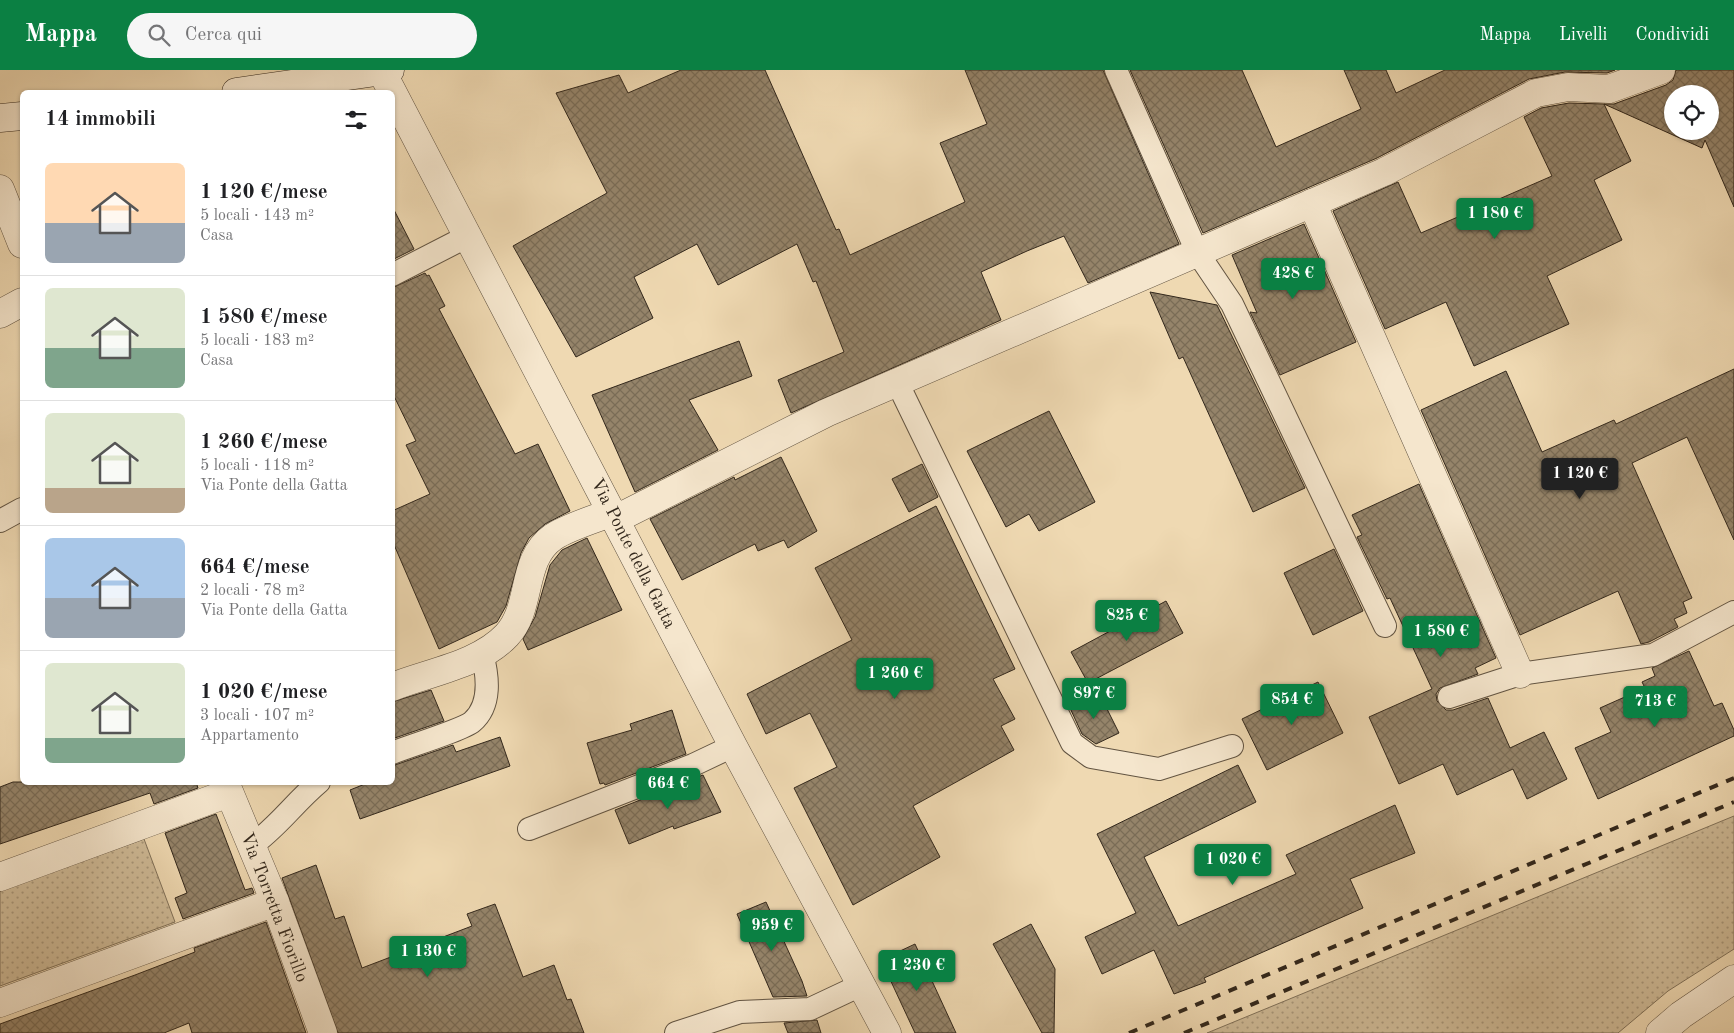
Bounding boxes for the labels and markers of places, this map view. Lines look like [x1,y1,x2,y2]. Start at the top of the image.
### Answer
pin: 1 180 € [1449,198,1541,240]
pin: 428 € [1258,258,1328,300]
pin: 1 120 € [1534,458,1626,500]
pin: 825 € [1092,600,1162,642]
pin: 1 580 € [1395,616,1487,658]
pin: 1 260 € [849,658,941,700]
pin: 897 € [1059,678,1129,720]
pin: 854 € [1257,684,1327,726]
pin: 713 € [1620,686,1690,728]
pin: 664 € [633,768,703,810]
pin: 1 020 € [1187,844,1279,886]
pin: 959 € [737,910,807,952]
pin: 1 130 € [382,936,474,978]
pin: 1 230 € [871,950,963,992]

